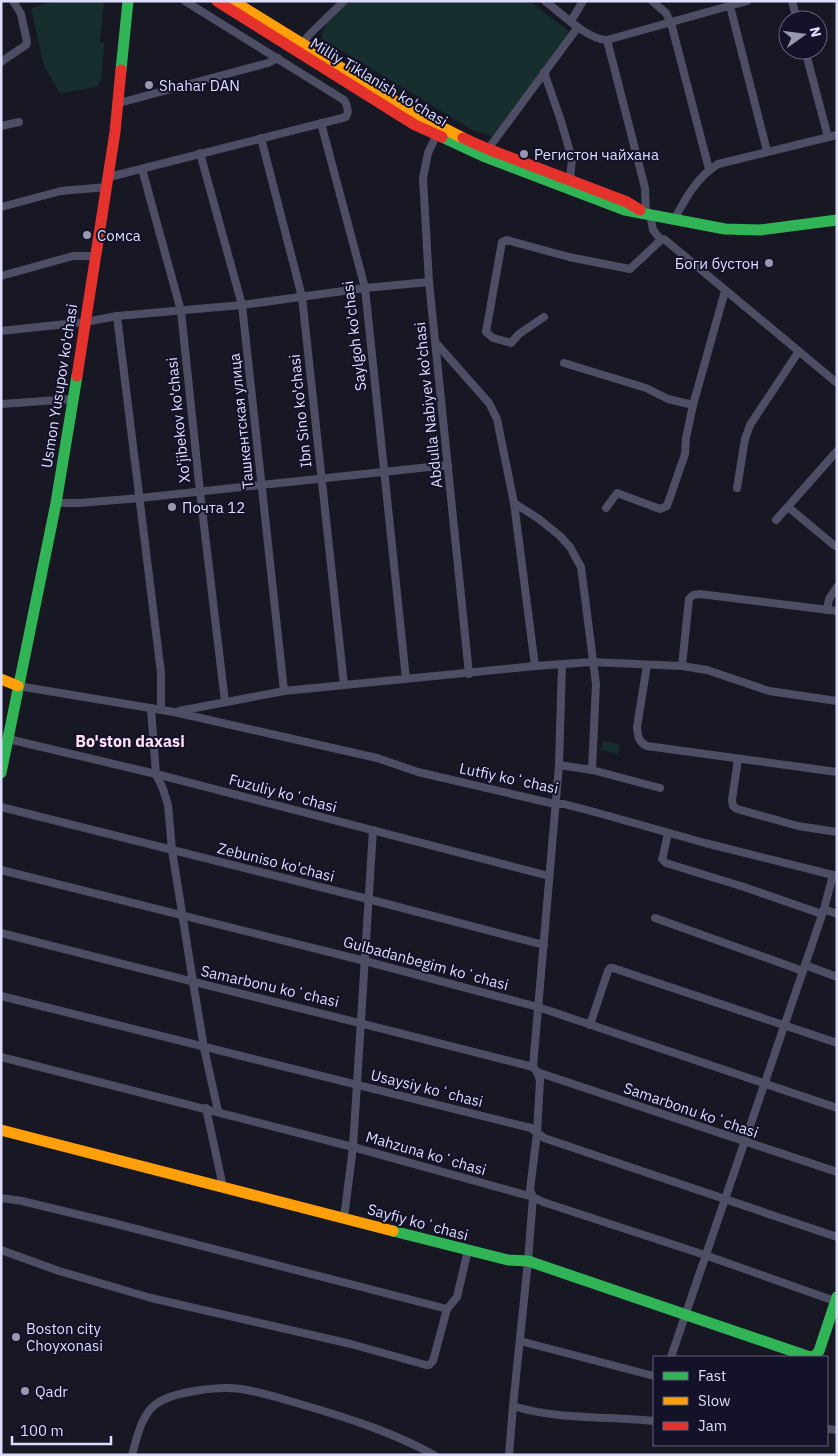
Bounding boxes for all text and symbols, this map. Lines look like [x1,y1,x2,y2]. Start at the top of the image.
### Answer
north arrow [778,10,828,60]
text: N [806,25,826,39]
street label: Milliy Tiklanish ko'chasi [307,33,451,131]
place label: Shahar DAN [159,76,240,95]
marker: Shahar DAN [143,79,155,91]
place label: Регистон чайхана [534,145,659,164]
marker: Регистон чайхана [518,148,530,160]
place label: Сомса [97,226,141,245]
marker: Сомса [81,229,93,241]
place label: Боги бустон [675,254,759,273]
marker: Боги бустон [763,257,775,269]
street label: Saylgoh ko'chasi [338,280,370,392]
street label: Usmon Yusupov ko'chasi [37,303,81,469]
street label: Abdulla Nabiyev ko'chasi [410,321,446,489]
street label: Ташкентская улица [224,352,258,490]
street label: Ibn Sino ko'chasi [285,353,315,469]
street label: Xo'jibekov ko'chasi [162,356,194,484]
place label: Почта 12 [182,498,245,517]
marker: Почта 12 [166,501,178,513]
district label: Bo'ston daxasi [75,731,185,751]
street label: Lutfiy koʻchasi [458,758,560,798]
street label: Fuzuliy koʻchasi [227,769,339,817]
street label: Zebuniso ko'chasi [216,838,336,886]
street label: Gulbadanbegim koʻchasi [341,932,511,994]
street label: Samarbonu koʻchasi [199,961,341,1011]
street label: Usaysiy koʻchasi [369,1065,485,1111]
street label: Samarbonu koʻchasi [621,1078,761,1142]
street label: Mahzuna koʻchasi [364,1127,488,1179]
street label: Sayfiy koʻchasi [365,1199,471,1245]
place label: Boston city Choyxonasi [26,1319,103,1355]
marker: Boston city Choyxonasi [10,1331,22,1343]
legend [653,1356,828,1446]
text: Fast [698,1366,726,1385]
place label: Qadr [35,1382,68,1401]
marker: Qadr [19,1385,31,1397]
text: Slow [698,1391,731,1410]
scale bar [12,1414,111,1446]
text: Jam [698,1416,727,1435]
text: 100 m [20,1421,64,1440]

